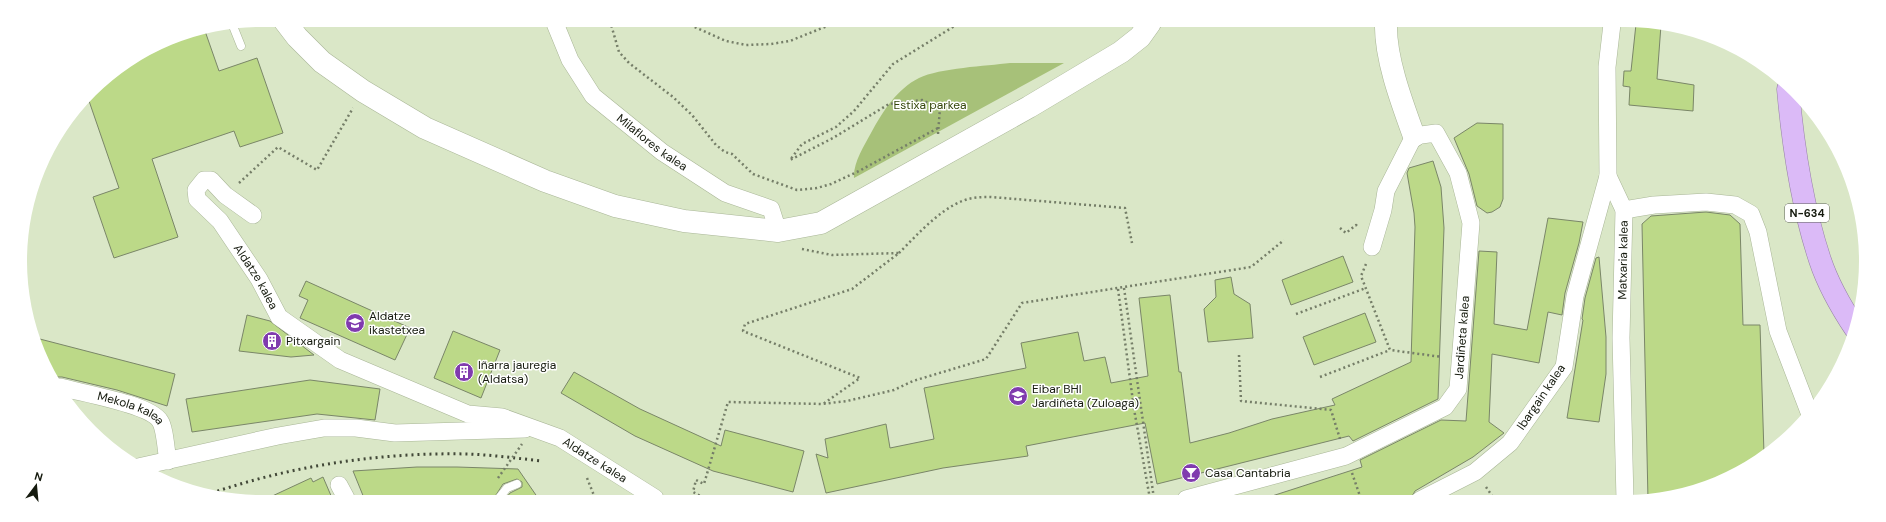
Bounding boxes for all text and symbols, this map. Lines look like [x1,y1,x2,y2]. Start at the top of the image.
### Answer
park label: Estixa parkea [893,97,967,113]
street label: Milaflores kalea [613,110,690,174]
road number: N-634 [1785,204,1829,222]
street label: Matxaria kalea [1614,220,1632,300]
street label: Aldatze kalea [230,241,282,312]
street label: Jardiñeta kalea [1451,295,1473,380]
place label: Aldatze ikastetxea [369,308,425,338]
school or university icon: Aldatze ikastetxea [344,312,366,334]
building icon: Pitxargain [261,330,283,352]
place label: Pitxargain [286,333,340,349]
place label: Iñarra jauregia (Aldatsa) [478,357,556,387]
building icon: Iñarra jauregia (Aldatsa) [453,361,475,383]
street label: Ibargain kalea [1513,361,1569,433]
place label: Eibar BHI Jardiñeta (Zuloaga) [1032,381,1139,411]
school or university icon: Eibar BHI Jardiñeta (Zuloaga) [1007,385,1029,407]
street label: Mekola kalea [96,388,168,428]
street label: Aldatze kalea [560,434,630,486]
bar icon: Casa Cantabria [1180,462,1202,484]
place label: Casa Cantabria [1205,465,1291,481]
north arrow [16,466,56,506]
text: N [33,469,45,484]

